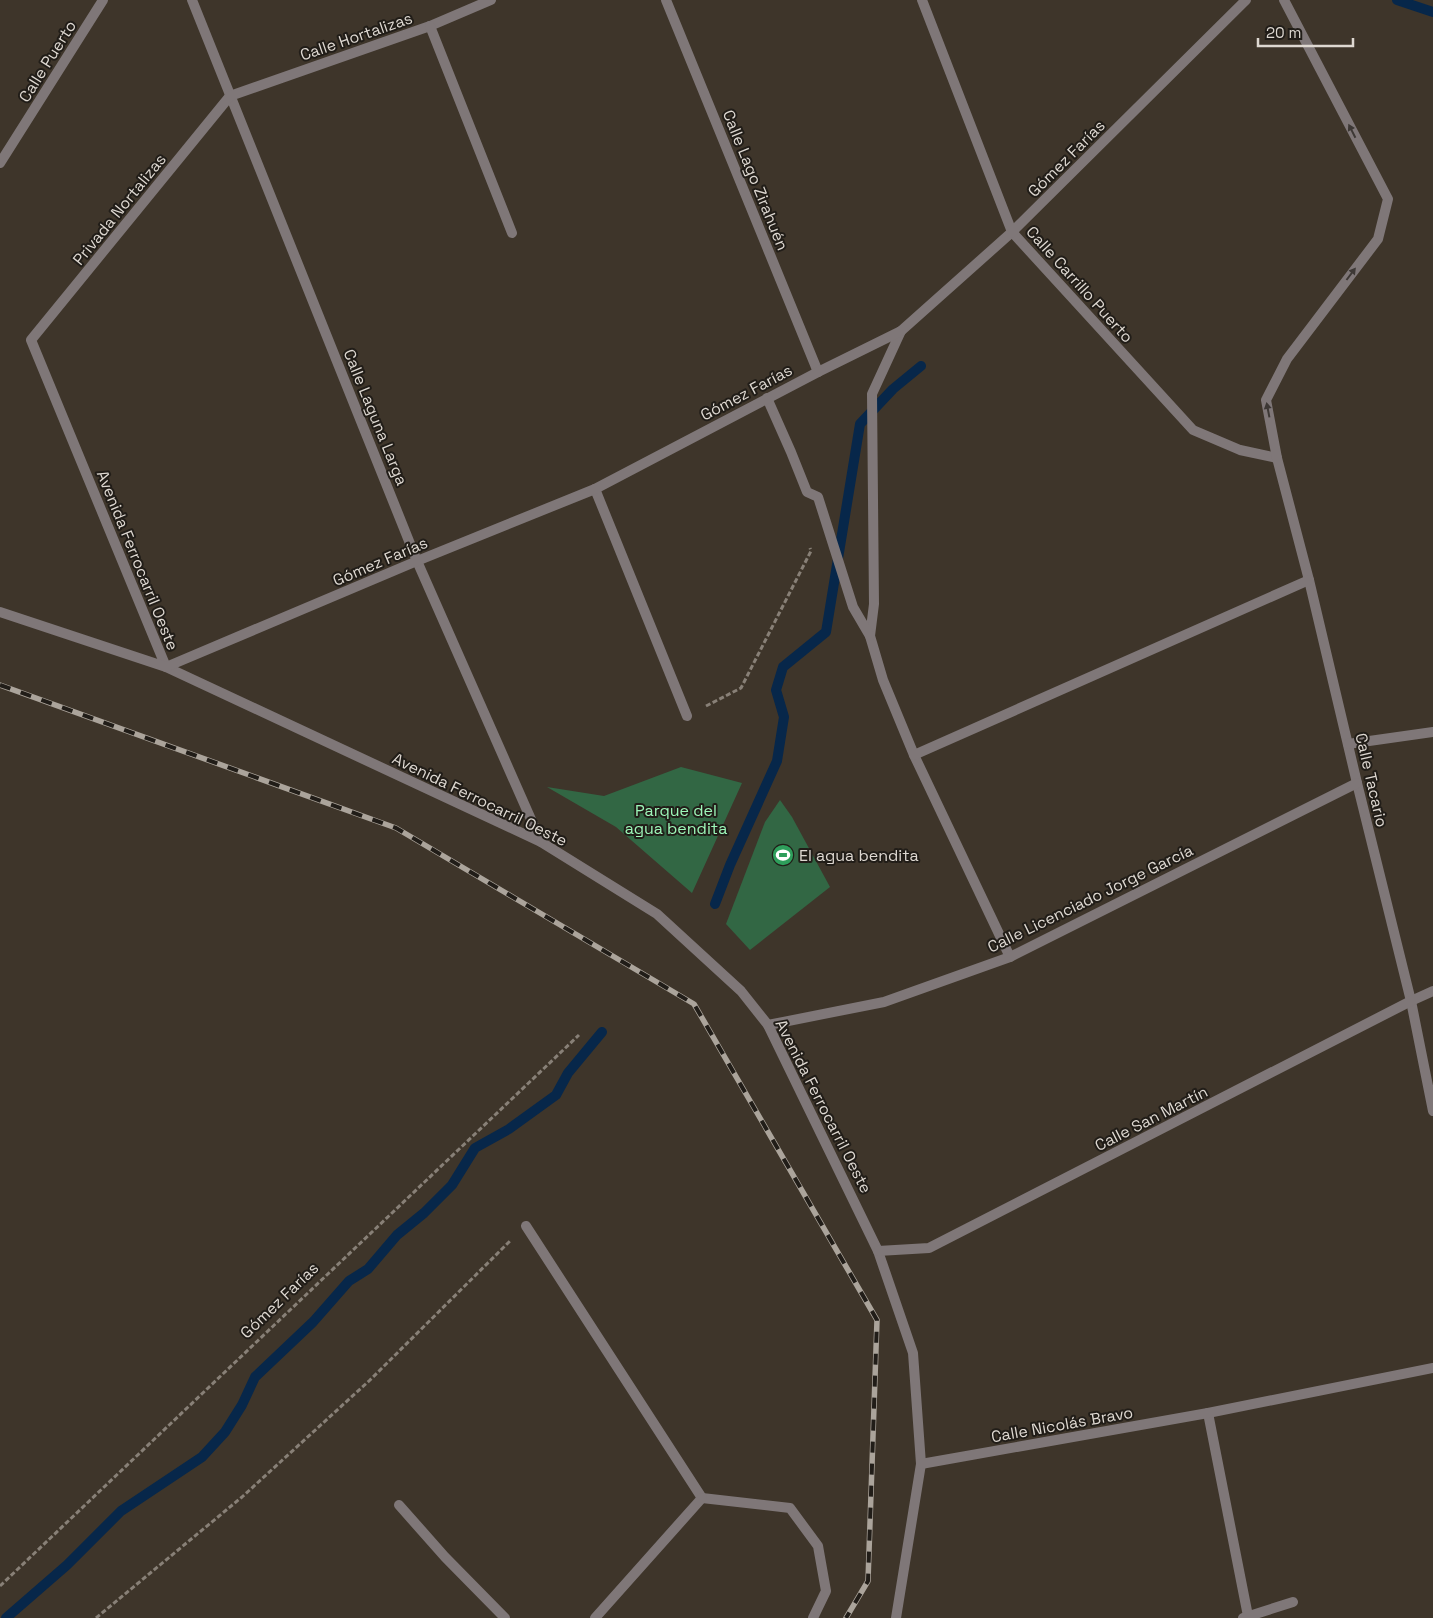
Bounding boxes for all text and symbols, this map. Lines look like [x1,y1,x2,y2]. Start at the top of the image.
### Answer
street label: Calle Hortalizas [297,7,415,66]
scale bar [1258,15,1353,47]
street label: Calle Puerto [14,16,81,106]
text: 20 m [1266,23,1301,42]
street label: Calle Lago Zirahuén [718,107,793,254]
street label: Gómez Farías [1023,115,1110,202]
one-way arrow [1348,123,1356,138]
street label: Privada Nortalizas [68,149,171,269]
street label: Calle Carrillo Puerto [1022,222,1138,347]
one-way arrow [1346,268,1357,281]
street label: Calle Laguna Larga [339,346,412,488]
street label: Gómez Farías [697,359,796,425]
one-way arrow [1263,401,1271,417]
street label: Avenida Ferrocarril Oeste [92,467,183,653]
street label: Gómez Farías [330,532,431,591]
street label: Calle Tacario [1350,731,1393,829]
street label: Avenida Ferrocarril Oeste [389,748,571,851]
park label: Parque del agua bendita [625,800,727,839]
street label: Calle Licenciado Jorge García [984,839,1196,957]
sports icon: El agua bendita [771,843,795,867]
place label: El agua bendita [799,845,919,866]
street label: Avenida Ferrocarril Oeste [771,1016,877,1197]
street label: Calle San Martín [1091,1081,1211,1156]
street label: Gómez Farías [236,1258,323,1343]
street label: Calle Nicolás Bravo [989,1402,1135,1447]

